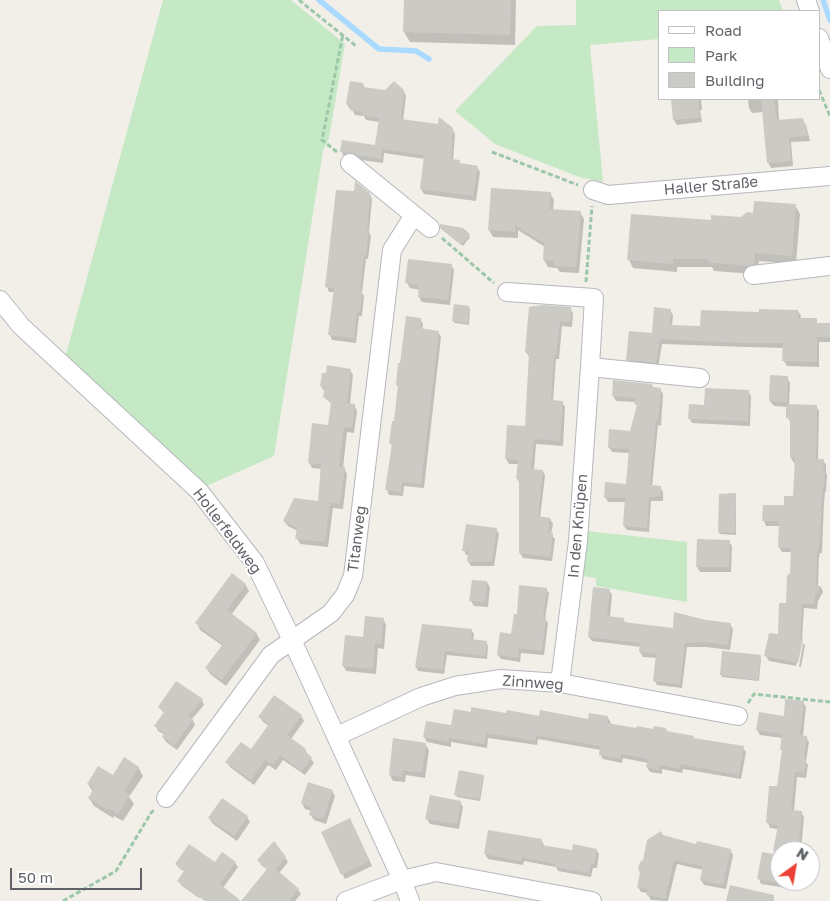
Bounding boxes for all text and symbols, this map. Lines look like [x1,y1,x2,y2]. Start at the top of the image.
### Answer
legend [658,10,820,100]
text: Road [705,21,742,39]
text: Park [705,46,737,64]
text: Building [705,71,765,89]
street label: Haller Straße [663,173,759,199]
street label: In den Knüpen [564,473,592,579]
street label: Hollerfeldweg [189,485,265,577]
street label: Titanweg [344,505,370,573]
street label: Zinnweg [502,672,564,694]
north arrow [770,841,820,891]
text: N [794,844,812,864]
scale bar [12,858,145,890]
text: 50 m [18,868,53,886]

